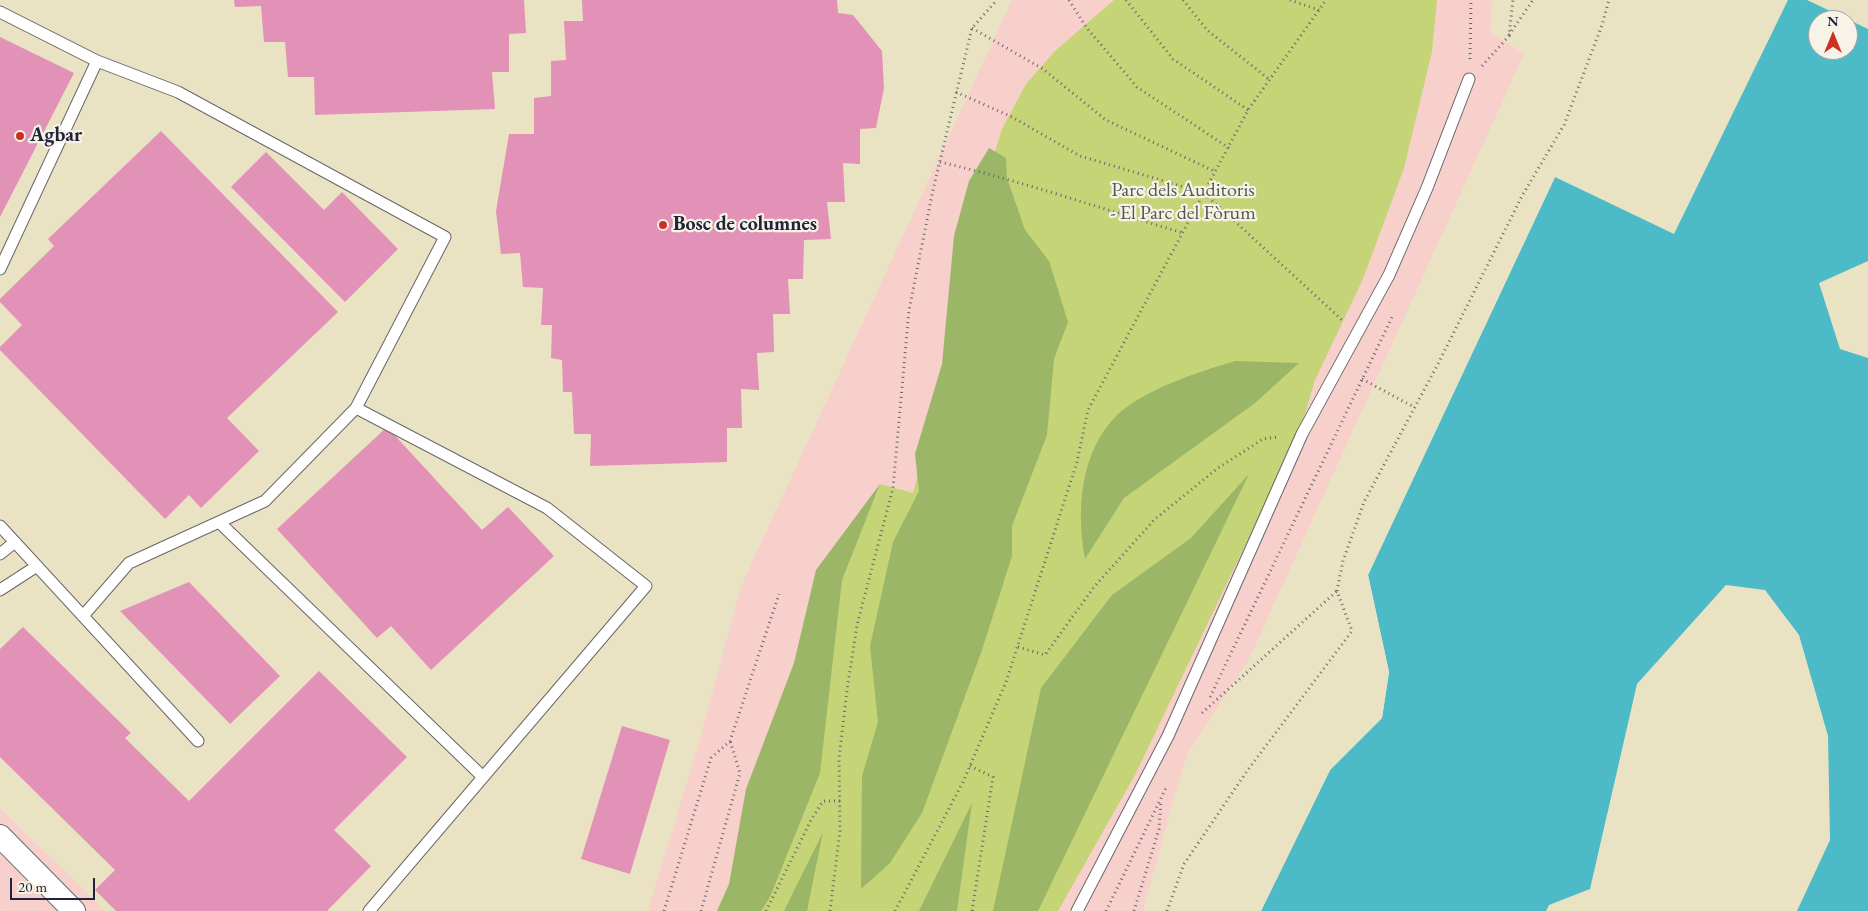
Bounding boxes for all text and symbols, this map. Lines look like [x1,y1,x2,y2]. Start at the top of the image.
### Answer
north arrow [1808,10,1858,60]
text: N [1827,12,1839,30]
place label: Agbar [30,124,82,148]
marker: Agbar [14,130,26,142]
park label: Parc dels Auditoris - El Parc del Fòrum [1110,179,1256,226]
place label: Bosc de columnes [673,213,817,237]
marker: Bosc de columnes [657,219,669,231]
scale bar [12,868,98,900]
text: 20 m [18,877,47,896]

